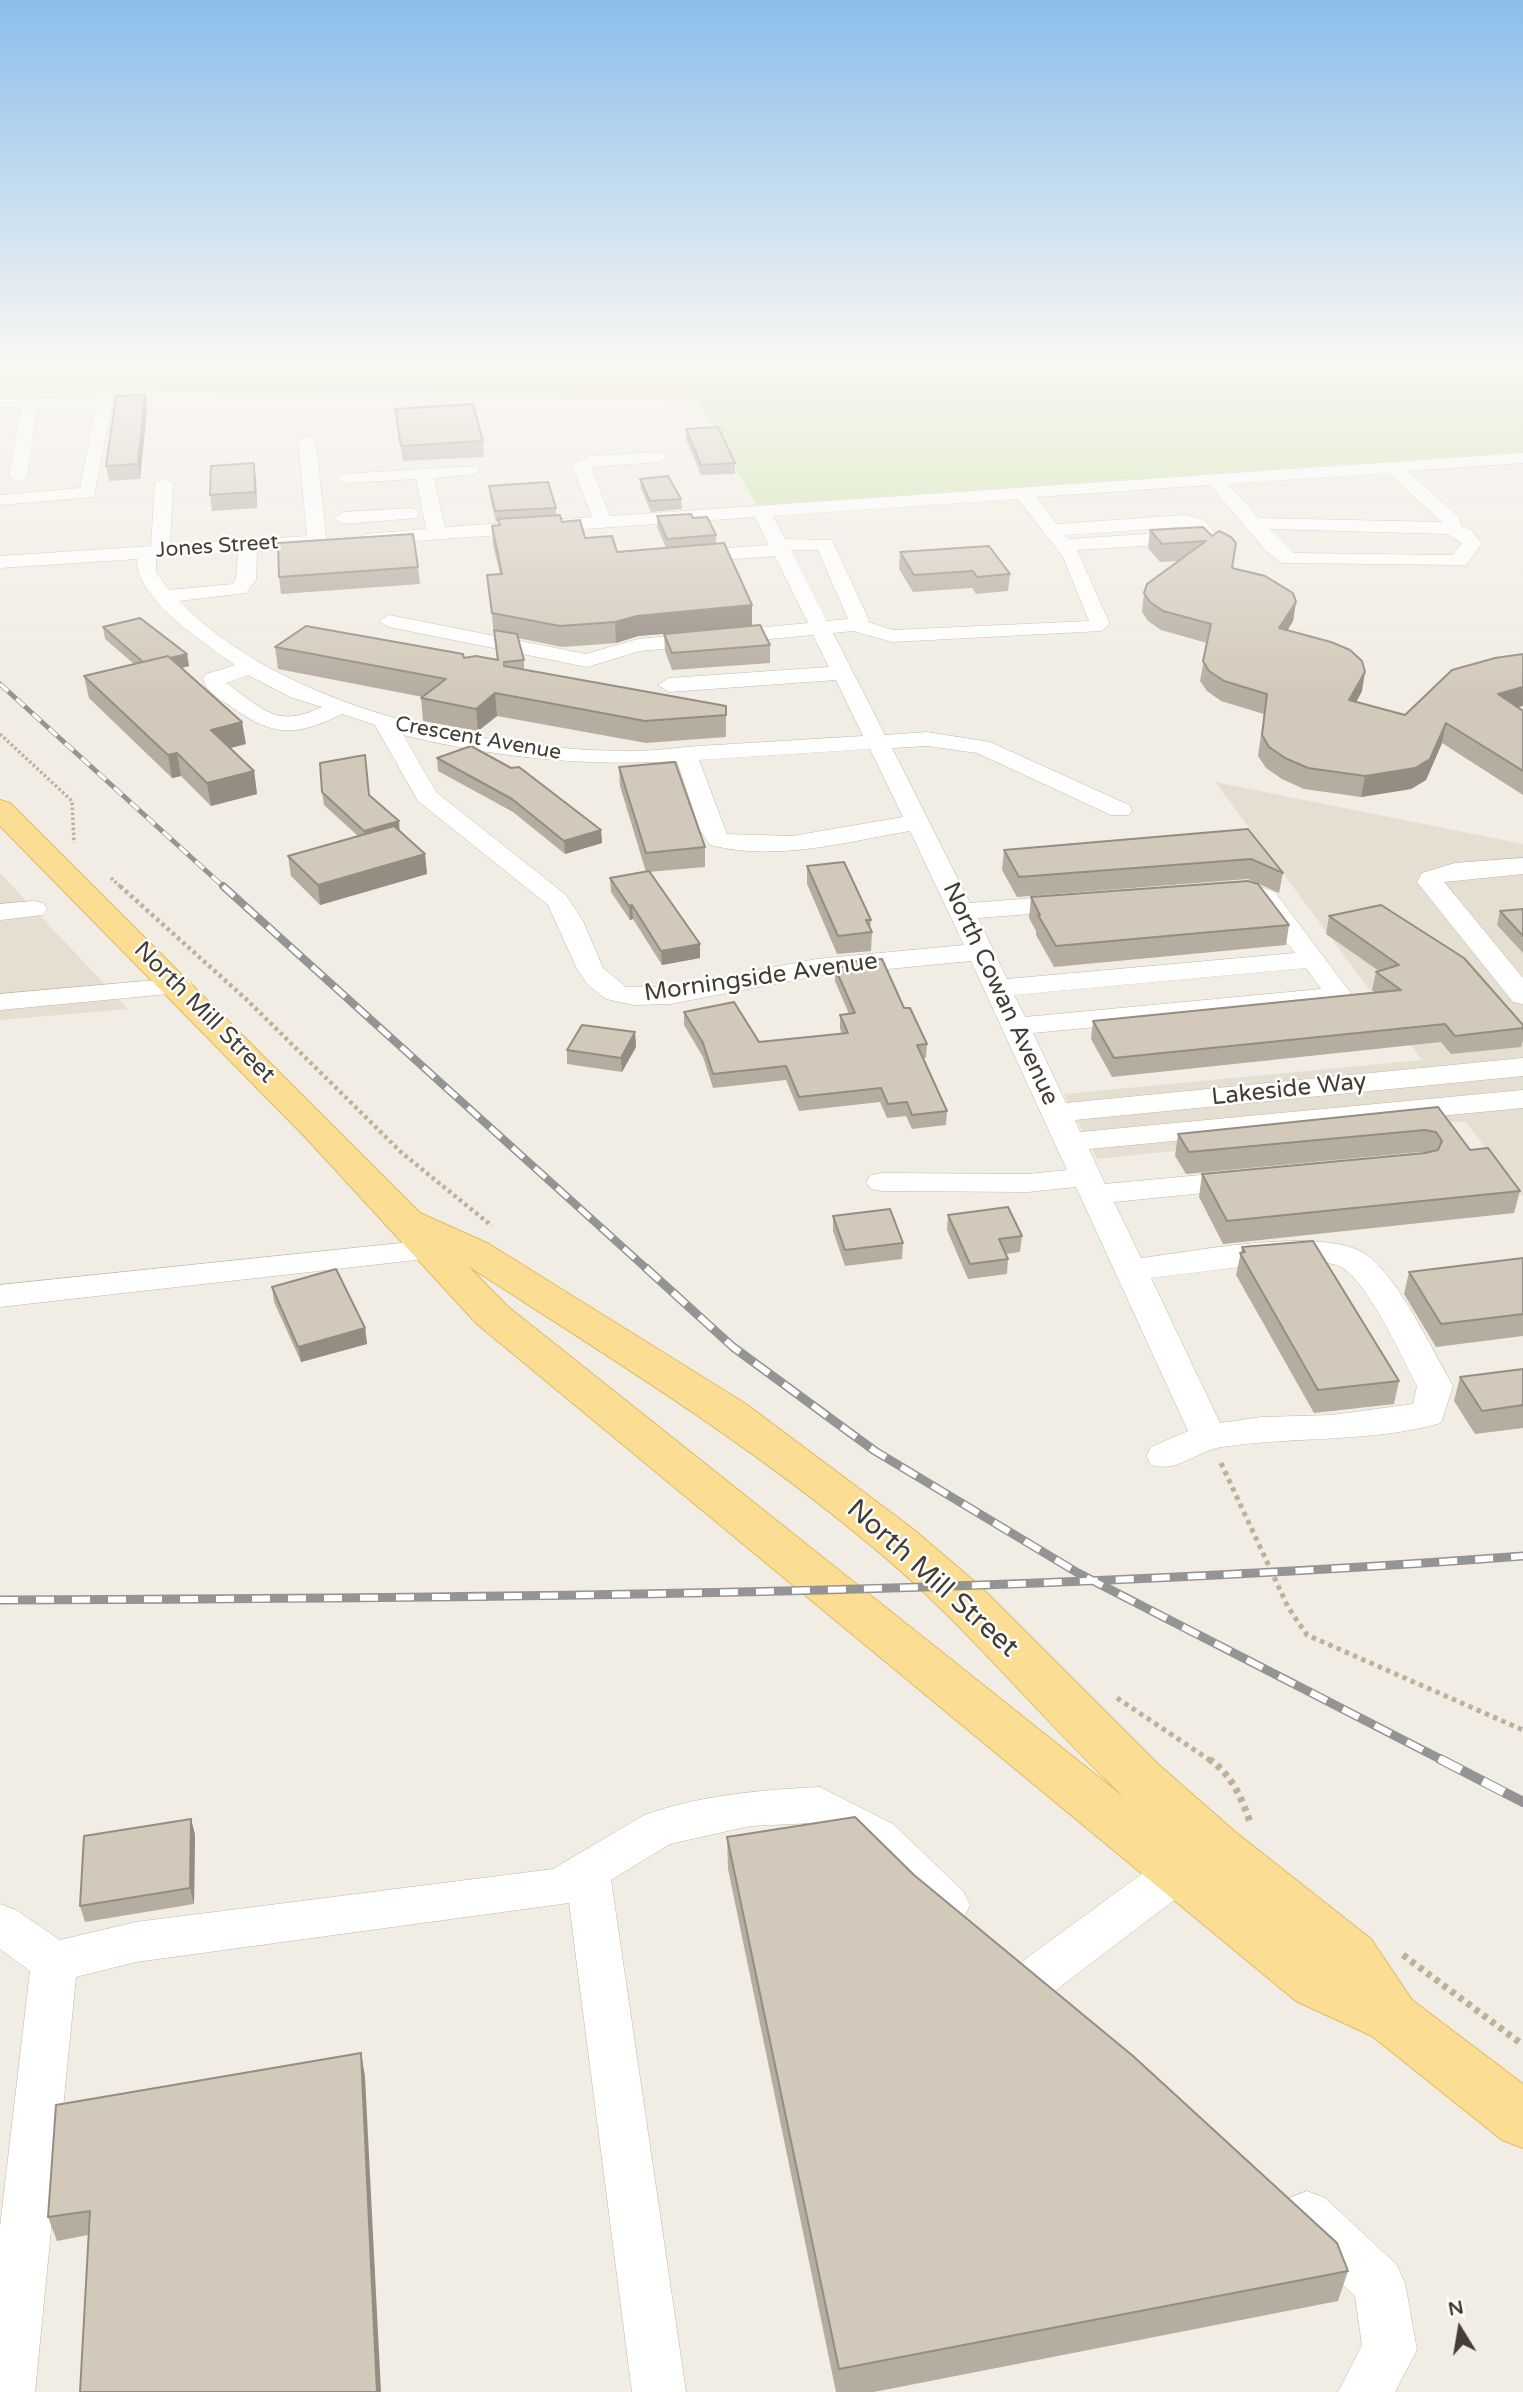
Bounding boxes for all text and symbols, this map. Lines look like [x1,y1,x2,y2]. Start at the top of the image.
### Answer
street label: Jones Street [155,530,279,564]
street label: Crescent Avenue [393,712,563,766]
street label: North Cowan Avenue [936,878,1064,1110]
street label: North Mill Street [127,936,281,1090]
street label: Morningside Avenue [642,947,880,1009]
street label: Lakeside Way [1210,1068,1368,1112]
street label: North Mill Street [839,1493,1025,1665]
north arrow [1425,2294,1495,2364]
text: N [1446,2296,1466,2321]

